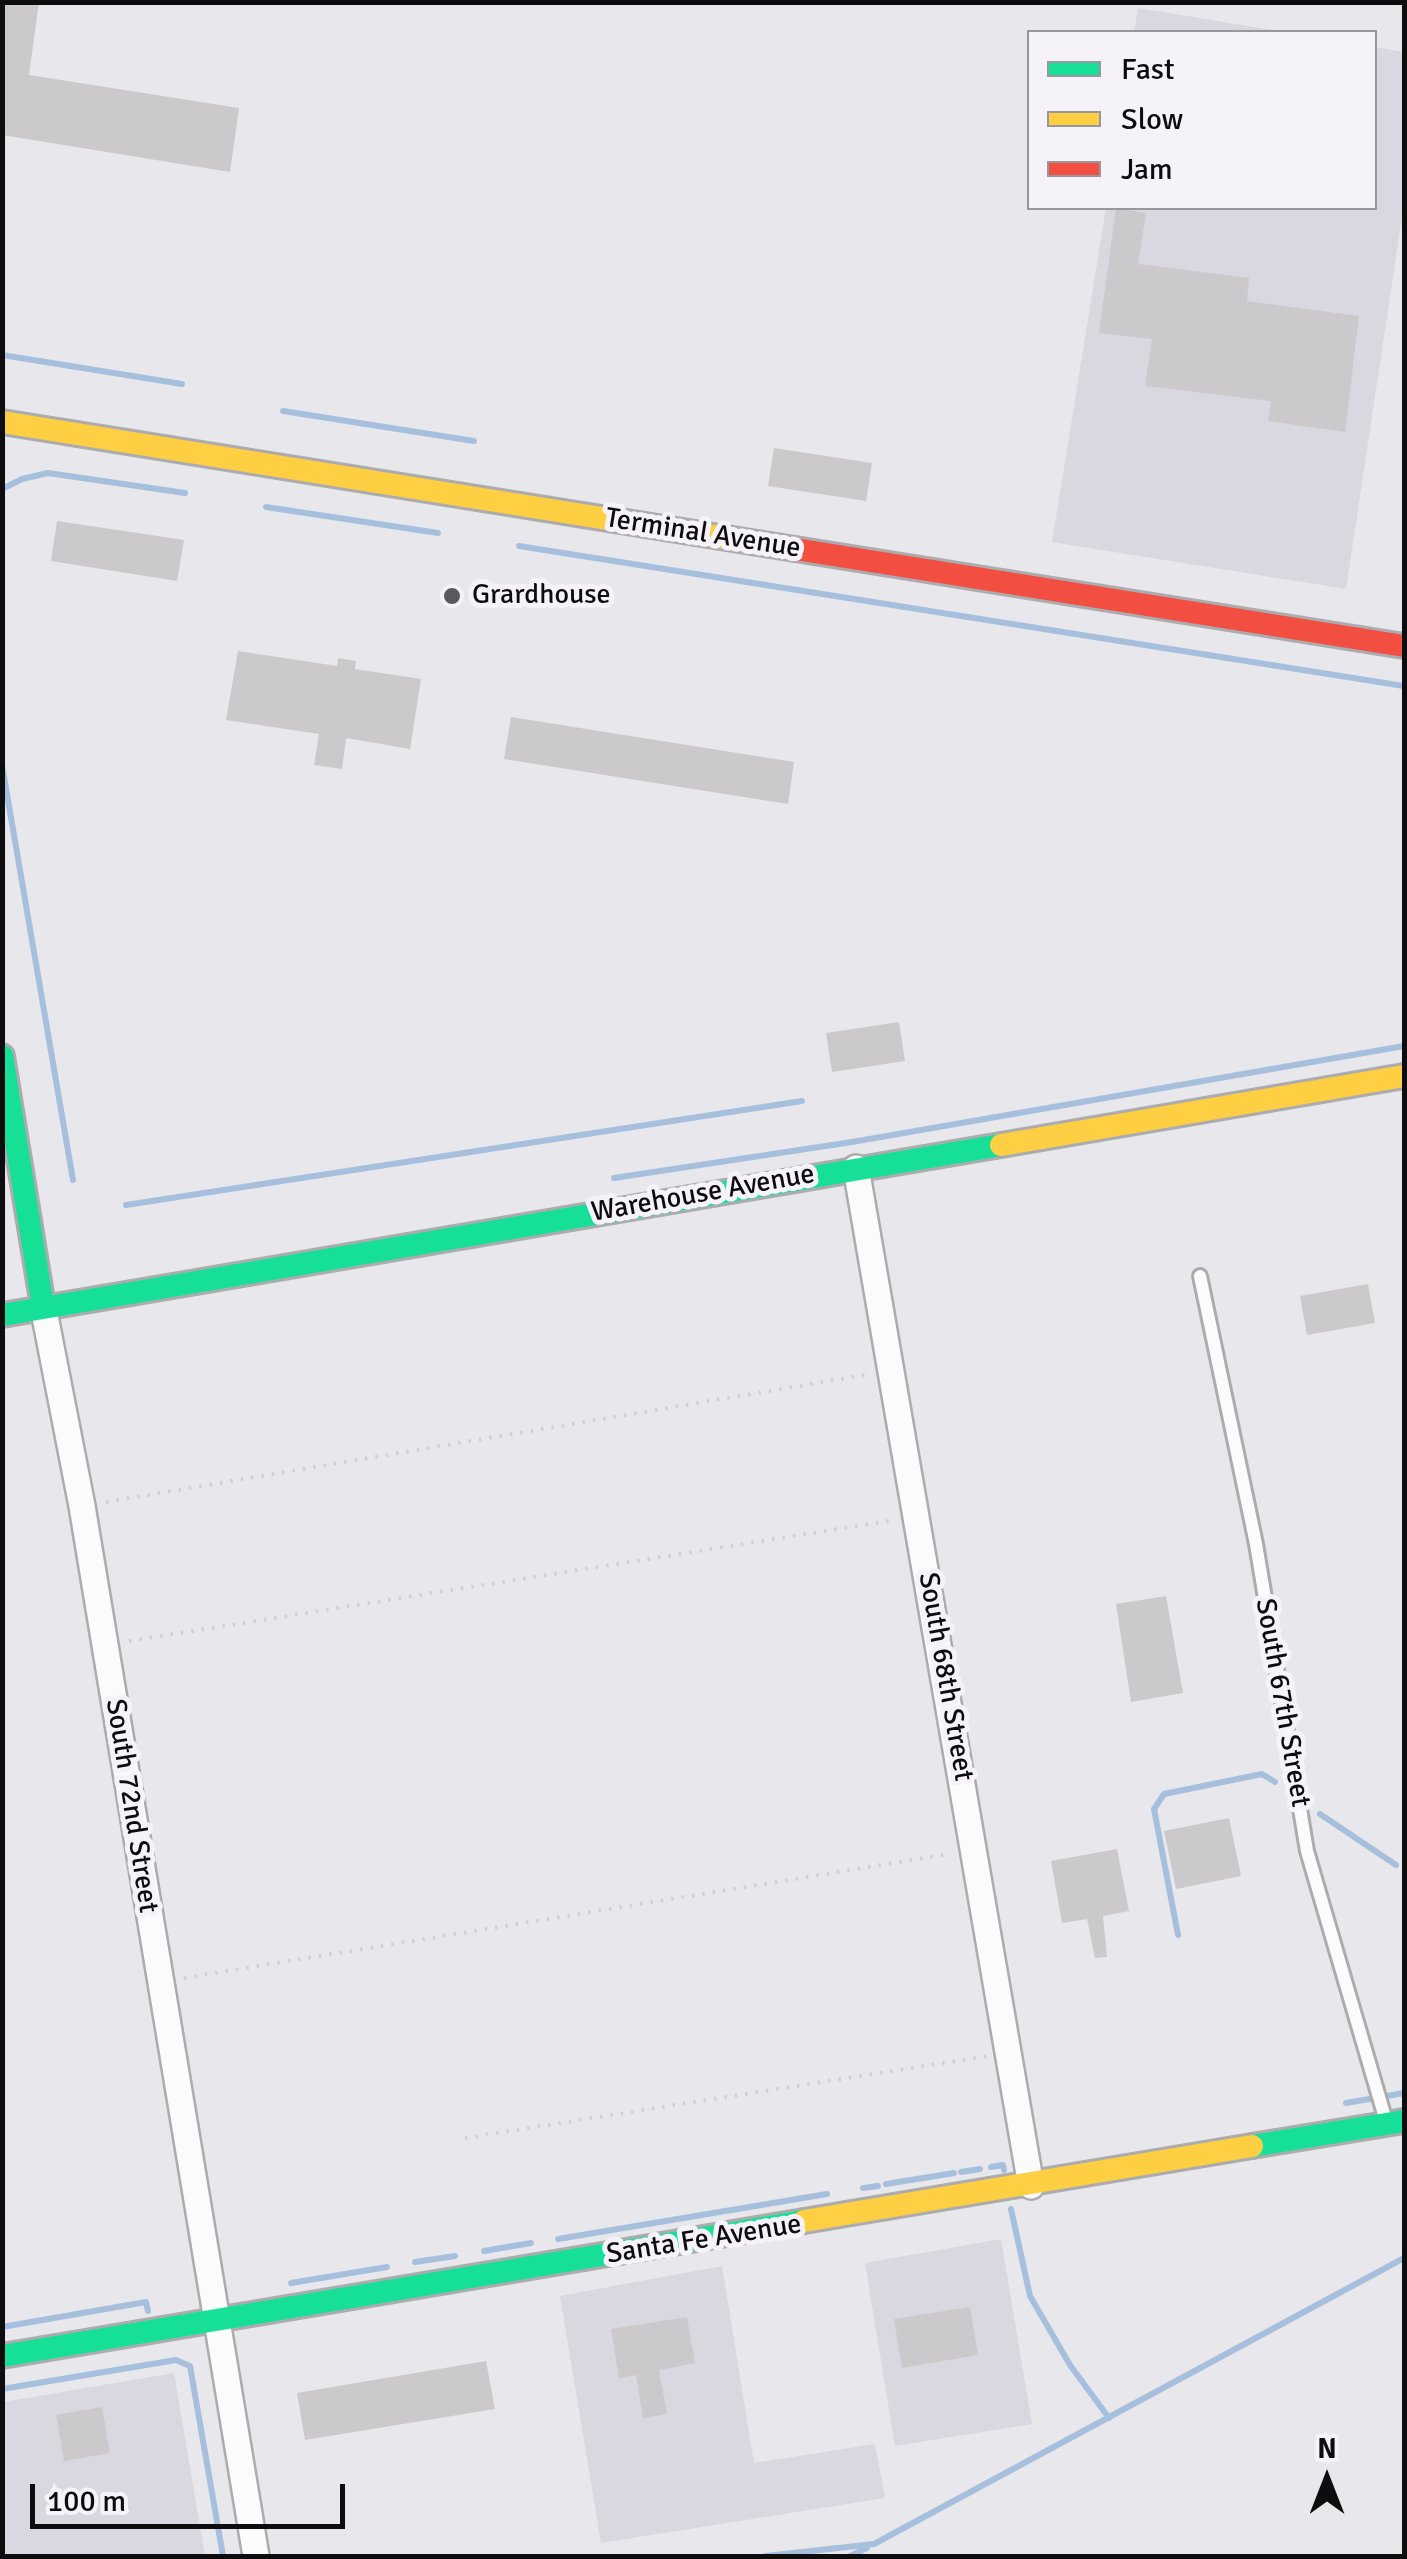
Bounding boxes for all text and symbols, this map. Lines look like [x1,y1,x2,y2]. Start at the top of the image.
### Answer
legend [1027,30,1377,210]
text: Fast [1121,51,1174,88]
text: Slow [1121,101,1183,138]
text: Jam [1121,151,1173,188]
street label: Terminal Avenue [603,502,803,566]
place label: Grardhouse [472,579,611,613]
marker: Grardhouse [441,585,463,607]
street label: Warehouse Avenue [589,1158,817,1230]
street label: South 68th Street [910,1570,980,1784]
street label: South 67th Street [1247,1596,1317,1810]
street label: South 72nd Street [98,1697,164,1915]
street label: Santa Fe Avenue [604,2208,804,2272]
north arrow [1277,2429,1377,2529]
text: N [1317,2432,1337,2466]
scale bar [35,2464,350,2526]
text: 100 m [47,2483,126,2520]

